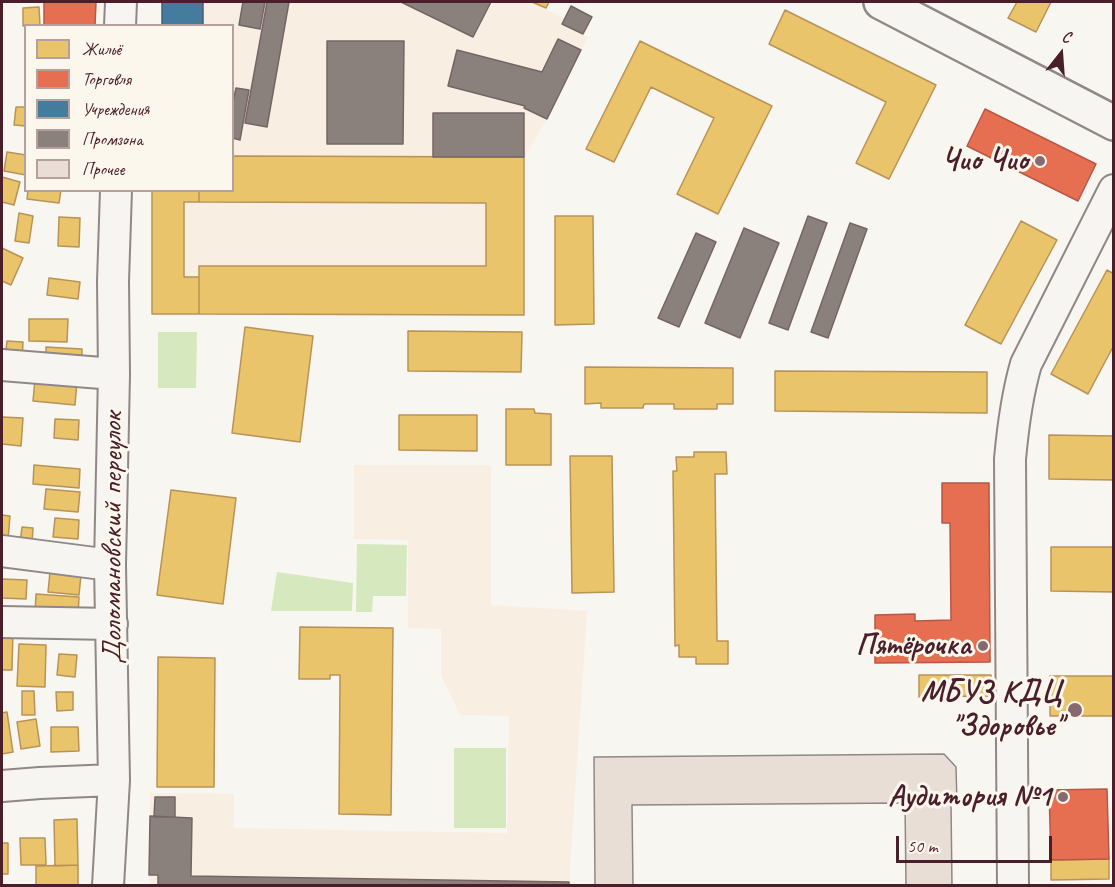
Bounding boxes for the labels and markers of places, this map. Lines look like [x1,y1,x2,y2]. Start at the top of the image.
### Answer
place label: Чио Чио [941,143,1028,179]
marker: Чио Чио [1033,154,1047,168]
place label: Пятёрочка [856,628,971,664]
marker: Пятёрочка [976,639,990,653]
place label: МБУЗ КДЦ "Здоровье" [921,675,1062,746]
marker: МБУЗ КДЦ "Здоровье" [1066,701,1084,719]
place label: Аудитория №1 [888,779,1051,815]
marker: Аудитория №1 [1056,790,1070,804]

